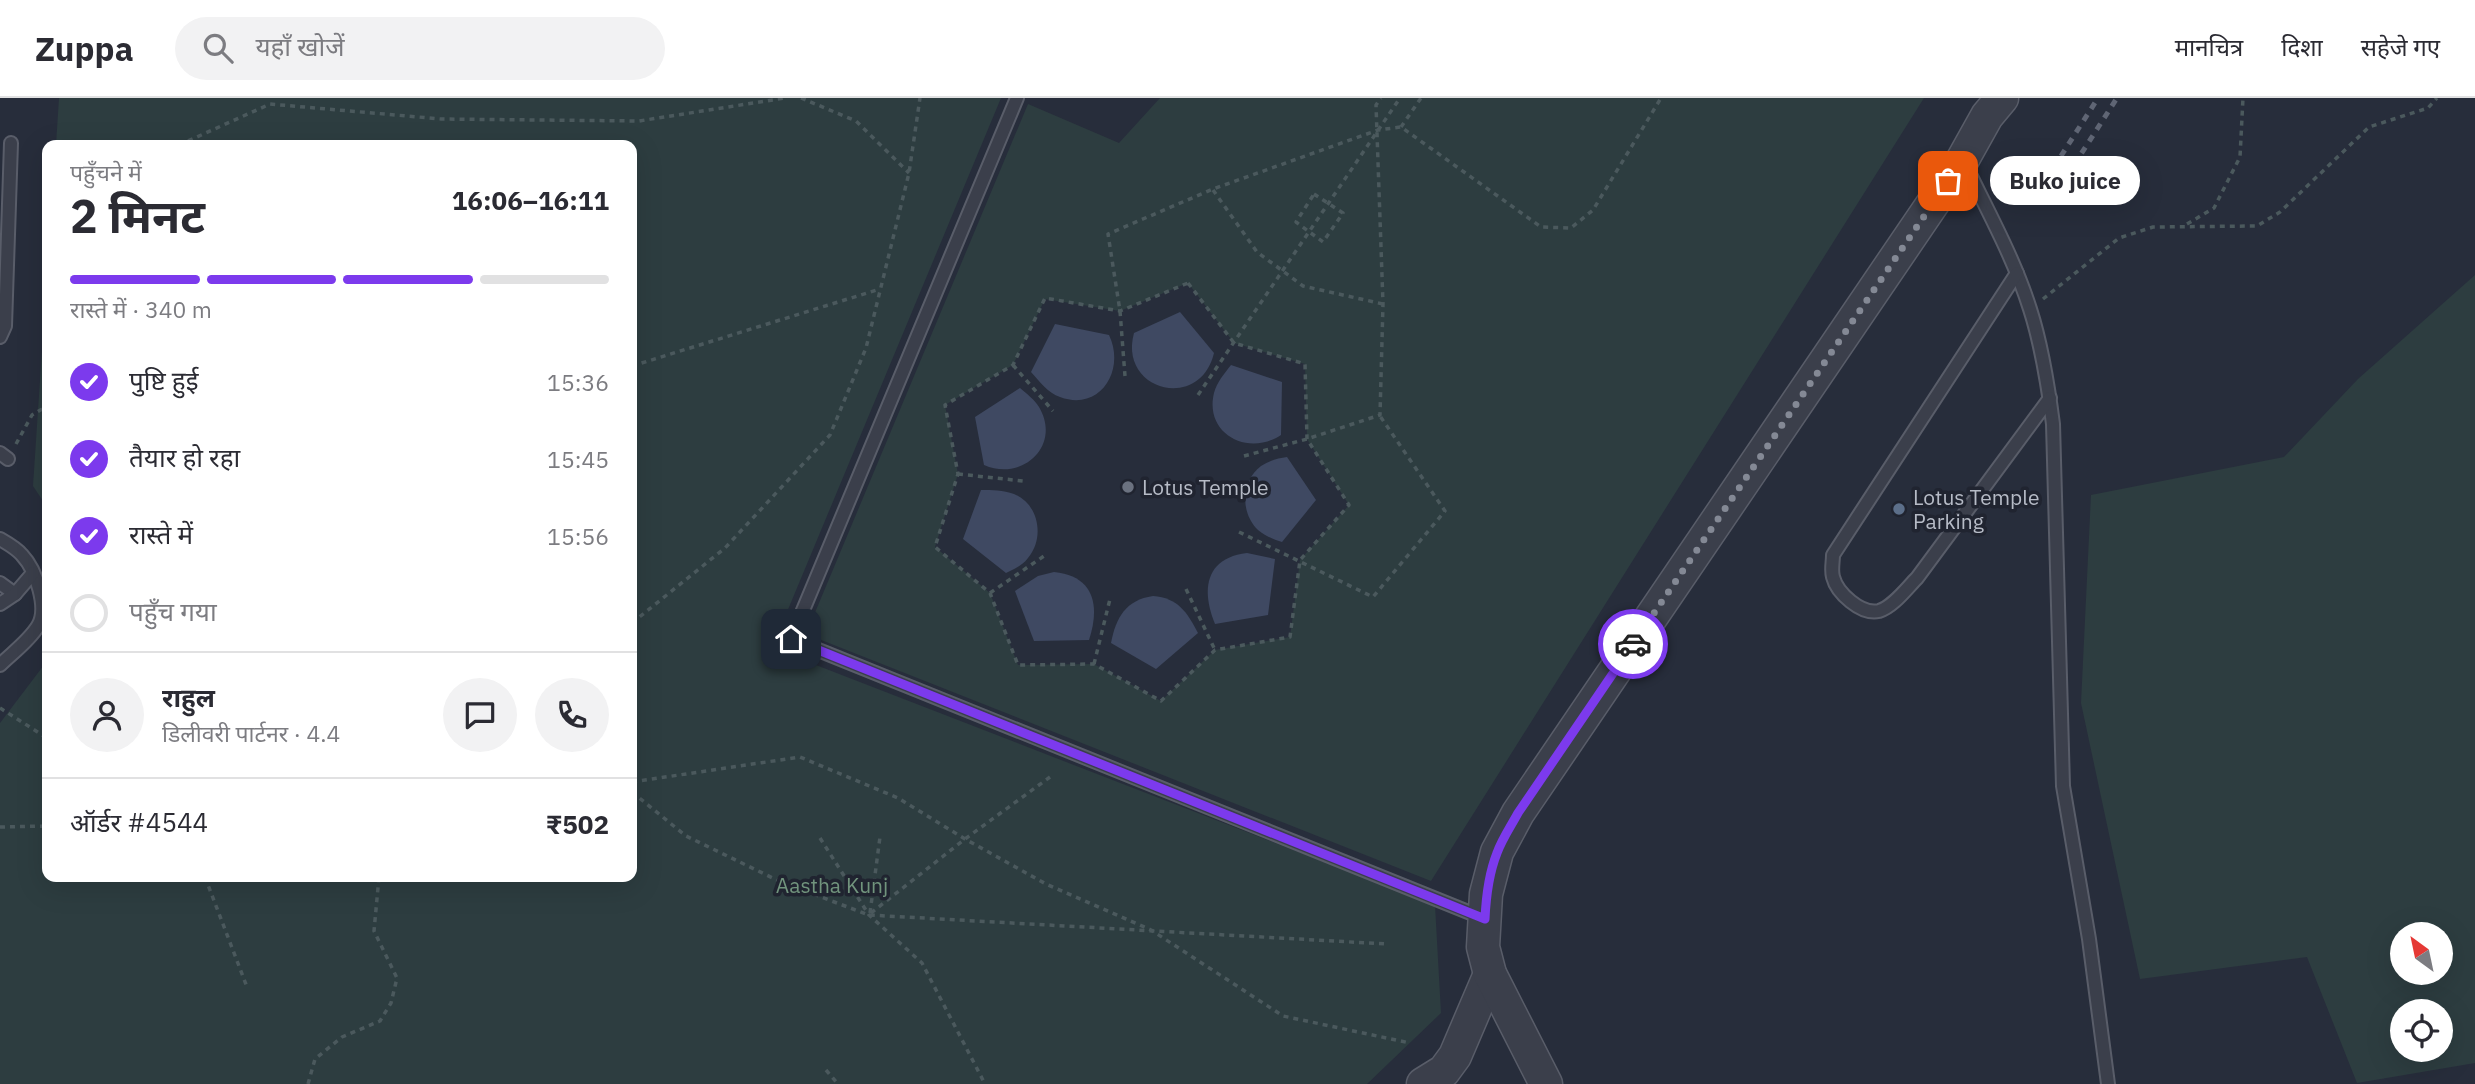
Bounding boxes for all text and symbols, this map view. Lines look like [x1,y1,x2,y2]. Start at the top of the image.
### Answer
search box [175,17,665,80]
text: Zuppa [35,27,133,70]
icon: search [199,29,237,67]
text: यहाँ खोजें [255,29,345,63]
text: मानचित्र [2175,31,2243,63]
text: दिशा [2281,31,2323,63]
text: सहेजे गए [2361,31,2440,63]
pin [1918,151,1978,211]
callout: Buko juice [1990,156,2140,206]
text: पहुँचने में [70,157,142,187]
icon: bag [1929,162,1967,200]
text: Buko juice [2009,165,2121,195]
text: 16:06–16:11 [452,183,609,217]
text: 2 मिनट [70,186,205,246]
text: रास्ते में · 340 m [70,294,212,324]
icon: check [70,363,108,401]
text: पुष्टि हुई [129,363,198,397]
text: 15:36 [547,367,609,397]
icon: check [70,440,108,478]
text: तैयार हो रहा [129,440,240,474]
text: 15:45 [547,444,609,474]
place label: Lotus Temple [1142,473,1268,501]
marker: Lotus Temple [1120,479,1136,495]
place label: Lotus Temple Parking [1913,483,2039,535]
marker: Lotus Temple Parking [1891,501,1907,517]
icon: check [70,517,108,555]
text: रास्ते में [129,517,193,551]
text: 15:56 [547,521,609,551]
text: पहुँच गया [129,594,217,628]
pin [761,609,821,669]
courier [1598,609,1668,679]
icon: home [772,620,810,658]
icon: car [1614,625,1652,663]
button: person [70,678,144,752]
button: chat [443,678,517,752]
button: phone [535,678,609,752]
text: राहुल [162,680,215,714]
text: डिलीवरी पार्टनर · 4.4 [162,718,340,748]
text: ऑर्डर #4544 [70,805,208,839]
text: ₹502 [546,807,609,841]
park label: Aastha Kunj [776,871,888,899]
north arrow [2390,922,2454,985]
map controls [2390,922,2453,1062]
button: locate [2390,999,2453,1062]

